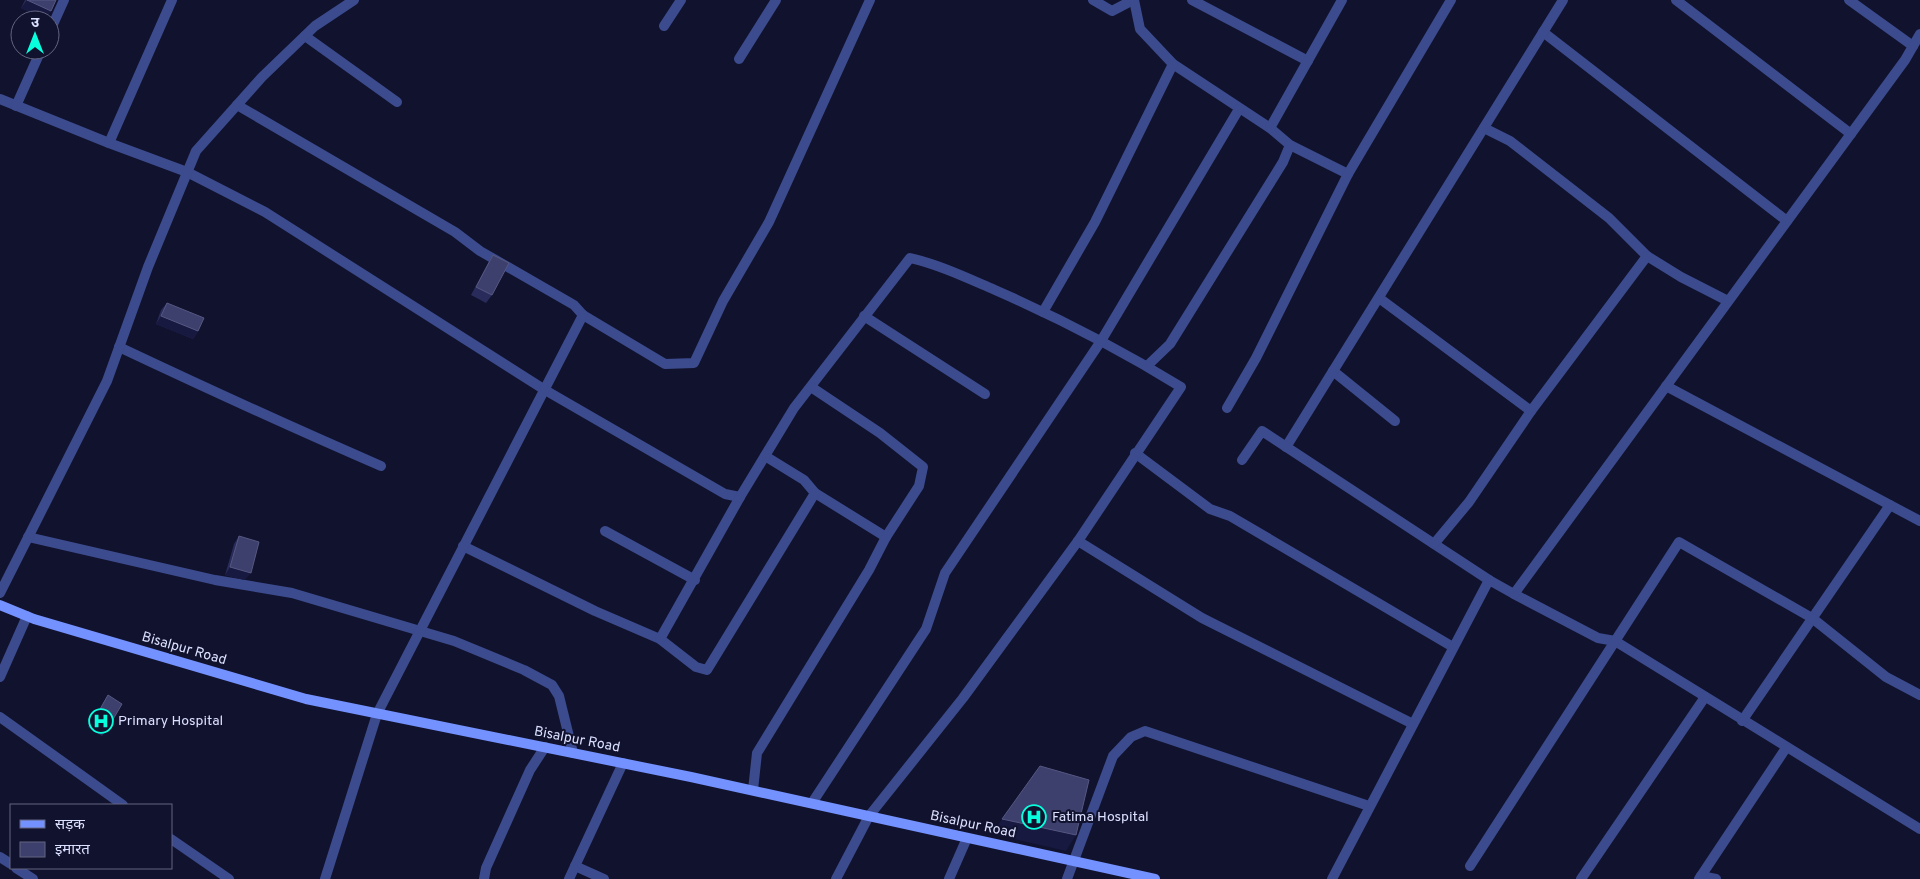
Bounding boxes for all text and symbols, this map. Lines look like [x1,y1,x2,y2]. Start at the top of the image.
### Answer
north arrow [10,10,60,60]
text: उ [31,15,40,32]
street label: Bisalpur Road [140,629,228,669]
hospital icon: Primary Hospital [88,708,114,734]
place label: Primary Hospital [118,713,223,730]
street label: Bisalpur Road [533,723,621,757]
legend [10,804,172,869]
hospital icon: Fatima Hospital [1021,804,1047,830]
street label: Bisalpur Road [929,808,1017,842]
place label: Fatima Hospital [1052,809,1149,826]
text: सड़क [55,816,85,835]
text: इमारत [55,841,90,860]

